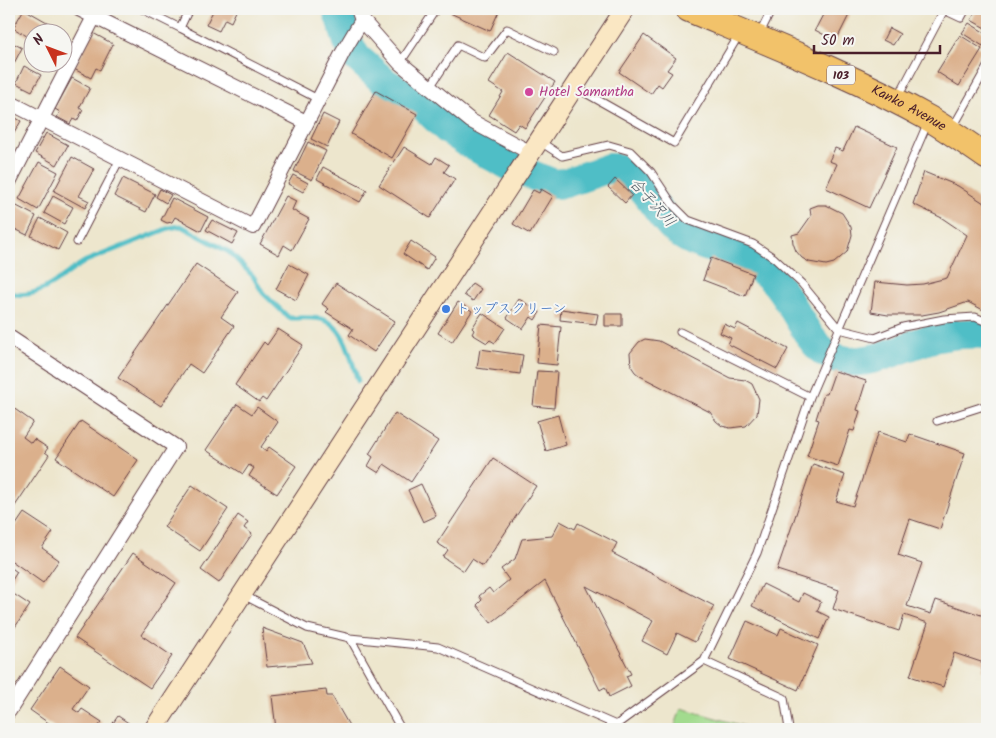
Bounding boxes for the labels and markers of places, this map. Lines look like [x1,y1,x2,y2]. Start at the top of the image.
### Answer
place label: Hotel Samantha [539,81,634,103]
marker: Hotel Samantha [523,86,535,98]
place label: トップスクリーン [456,298,567,320]
marker: トップスクリーン [440,303,452,315]

